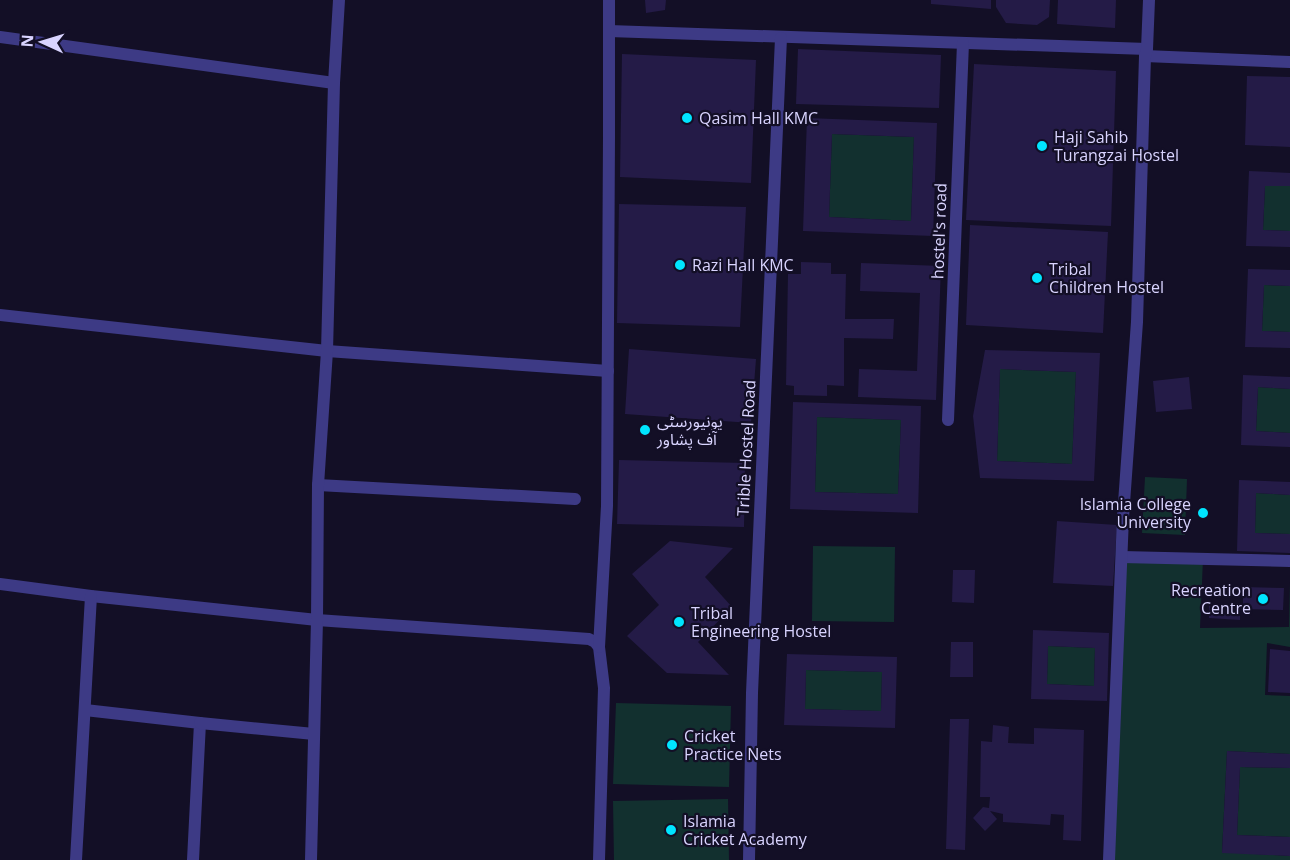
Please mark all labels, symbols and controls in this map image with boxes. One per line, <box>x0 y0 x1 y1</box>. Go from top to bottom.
north arrow <box>12 12 72 72</box>
text: N <box>16 34 38 48</box>
place label: Qasim Hall KMC <box>699 107 818 129</box>
marker: Qasim Hall KMC <box>680 111 694 125</box>
place label: Haji Sahib Turangzai Hostel <box>1054 126 1179 166</box>
marker: Haji Sahib Turangzai Hostel <box>1035 139 1049 153</box>
street label: hostel's road <box>926 183 952 279</box>
place label: Razi Hall KMC <box>692 254 794 276</box>
marker: Razi Hall KMC <box>673 258 687 272</box>
place label: Tribal Children Hostel <box>1049 258 1164 298</box>
marker: Tribal Children Hostel <box>1030 271 1044 285</box>
street label: Trible Hostel Road <box>731 379 761 517</box>
place label: یونیورسٹی آف پشاور <box>656 410 723 450</box>
marker: یونیورسٹی آف پشاور <box>638 423 652 437</box>
place label: Islamia College University <box>1080 493 1192 533</box>
marker: Islamia College University <box>1196 506 1210 520</box>
place label: Recreation Centre <box>1171 579 1251 619</box>
marker: Recreation Centre <box>1256 592 1270 606</box>
place label: Tribal Engineering Hostel <box>691 602 831 642</box>
marker: Tribal Engineering Hostel <box>672 615 686 629</box>
place label: Cricket Practice Nets <box>684 725 782 765</box>
marker: Cricket Practice Nets <box>665 738 679 752</box>
place label: Islamia Cricket Academy <box>683 810 808 850</box>
marker: Islamia Cricket Academy <box>664 823 678 837</box>

